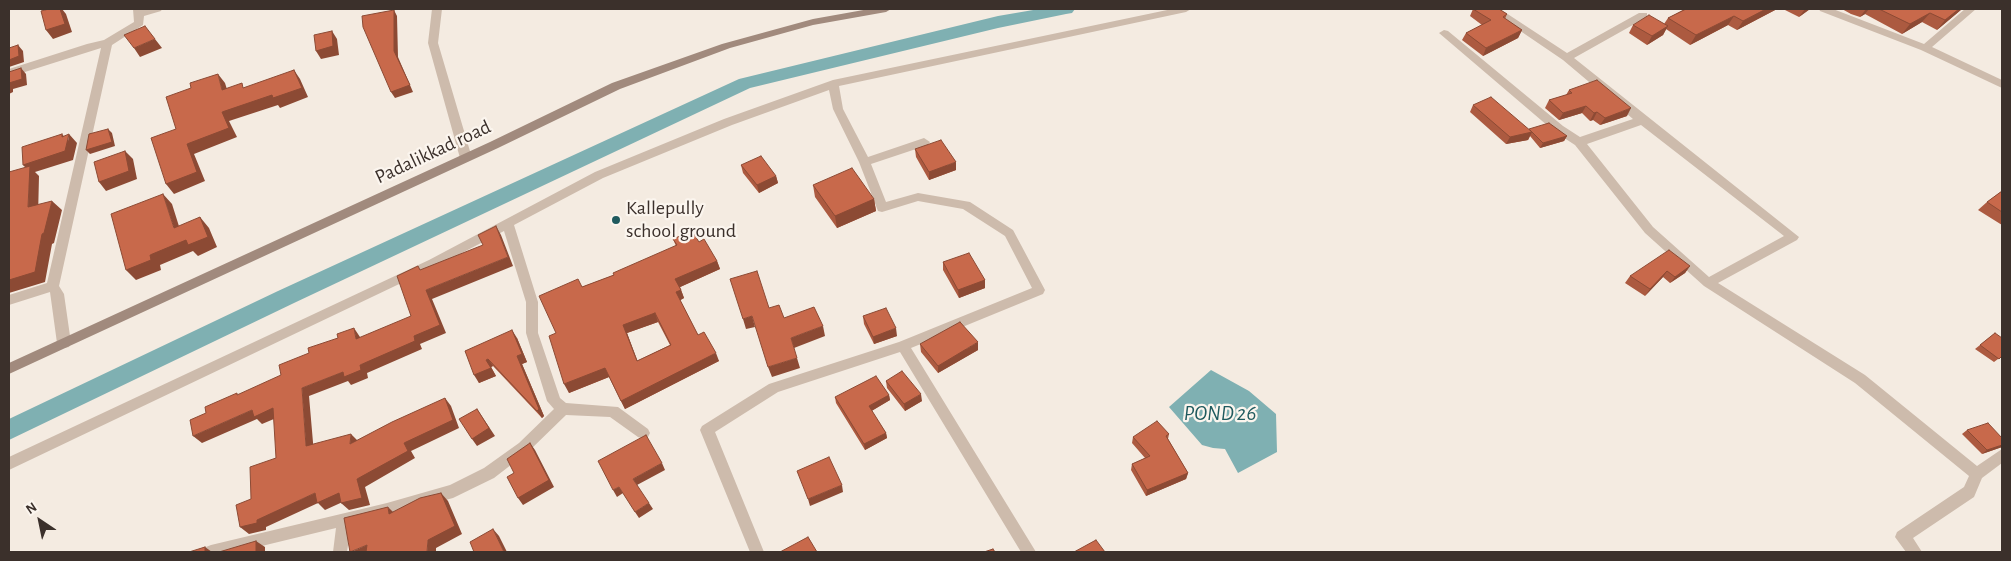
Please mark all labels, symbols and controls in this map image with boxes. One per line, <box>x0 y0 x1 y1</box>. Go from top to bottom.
street label: Padalikkad road <box>371 115 495 189</box>
place label: Kallepully school ground <box>626 196 736 243</box>
marker: Kallepully school ground <box>610 214 622 226</box>
water label: POND 26 <box>1184 401 1256 427</box>
north arrow <box>15 496 65 546</box>
text: N <box>24 500 40 517</box>

